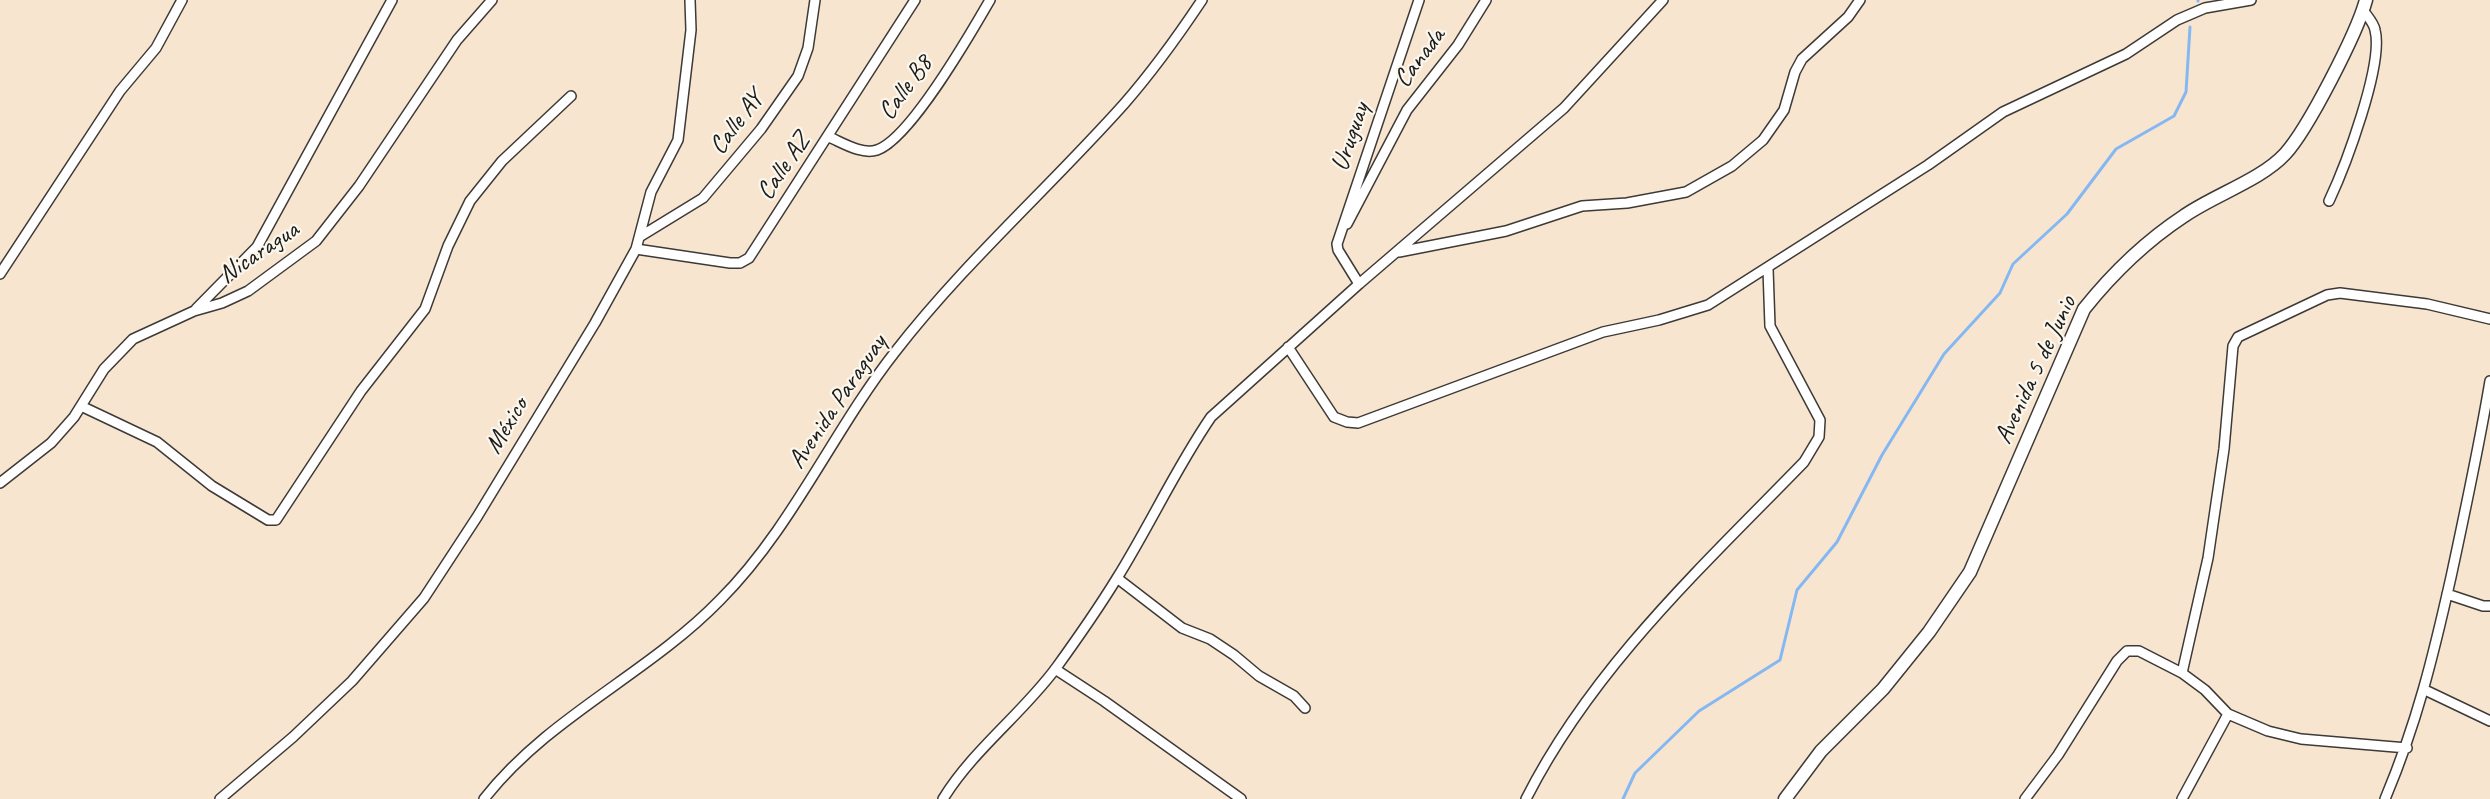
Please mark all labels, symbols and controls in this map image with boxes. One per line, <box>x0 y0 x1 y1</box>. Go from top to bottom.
street label: Canada <box>1387 22 1453 94</box>
street label: Calle B8 <box>872 50 940 126</box>
street label: Calle AY <box>703 85 771 161</box>
street label: Uruguay <box>1325 99 1377 175</box>
street label: Calle AZ <box>751 128 817 206</box>
street label: Nicaragua <box>213 215 305 291</box>
street label: Avenida 5 de Junio <box>1988 291 2084 449</box>
street label: Avenida Paraguay <box>782 329 894 475</box>
street label: México <box>478 392 536 460</box>

